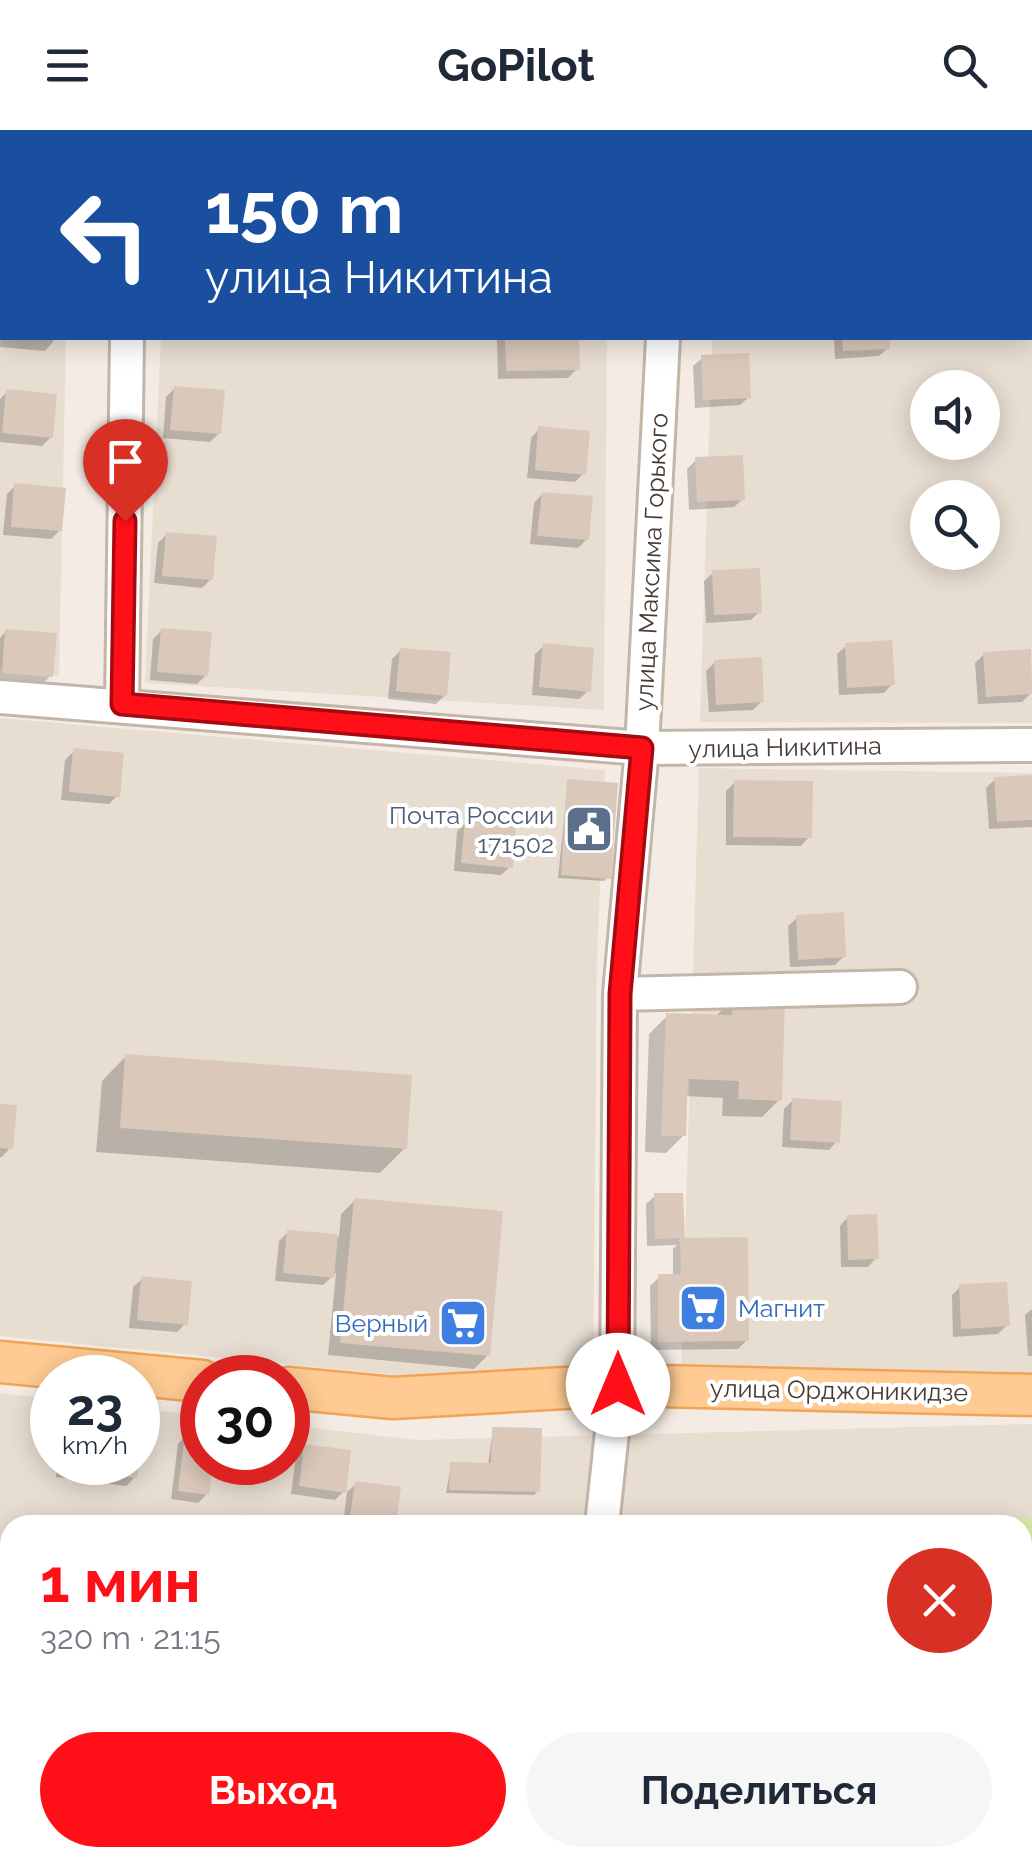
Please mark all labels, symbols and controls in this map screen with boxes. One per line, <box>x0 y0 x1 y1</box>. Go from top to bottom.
icon: menu <box>40 38 95 93</box>
icon: search <box>937 38 992 93</box>
text: GoPilot <box>437 39 595 92</box>
text: 150 m <box>205 167 403 249</box>
icon: left <box>40 170 170 300</box>
text: улица Никитина <box>205 251 553 304</box>
map controls <box>910 370 1000 570</box>
button: sound <box>910 370 1000 460</box>
street label: улица Максима Горького <box>628 412 674 712</box>
pin <box>83 419 168 522</box>
icon: arrive <box>98 434 153 489</box>
button: search <box>910 480 1000 570</box>
street label: улица Никитина <box>688 730 882 764</box>
place label: Почта России 171502 <box>389 800 554 859</box>
public building icon: Почта России 171502 <box>563 803 615 855</box>
supermarket icon: Магнит <box>677 1282 729 1334</box>
place label: Магнит <box>738 1293 825 1323</box>
supermarket icon: Верный <box>437 1297 489 1349</box>
place label: Верный <box>335 1308 428 1338</box>
position arrow <box>566 1333 670 1437</box>
speed limit sign: 30 <box>180 1355 310 1485</box>
street label: улица Орджоникидзе <box>710 1373 968 1407</box>
text: 23 <box>67 1378 123 1437</box>
text: km/h <box>62 1430 128 1460</box>
text: 1 мин <box>40 1546 201 1616</box>
button: close <box>887 1548 992 1653</box>
text: 320 m · 21:15 <box>40 1619 221 1656</box>
button: Выход <box>40 1732 506 1847</box>
button: Поделиться <box>526 1732 992 1847</box>

